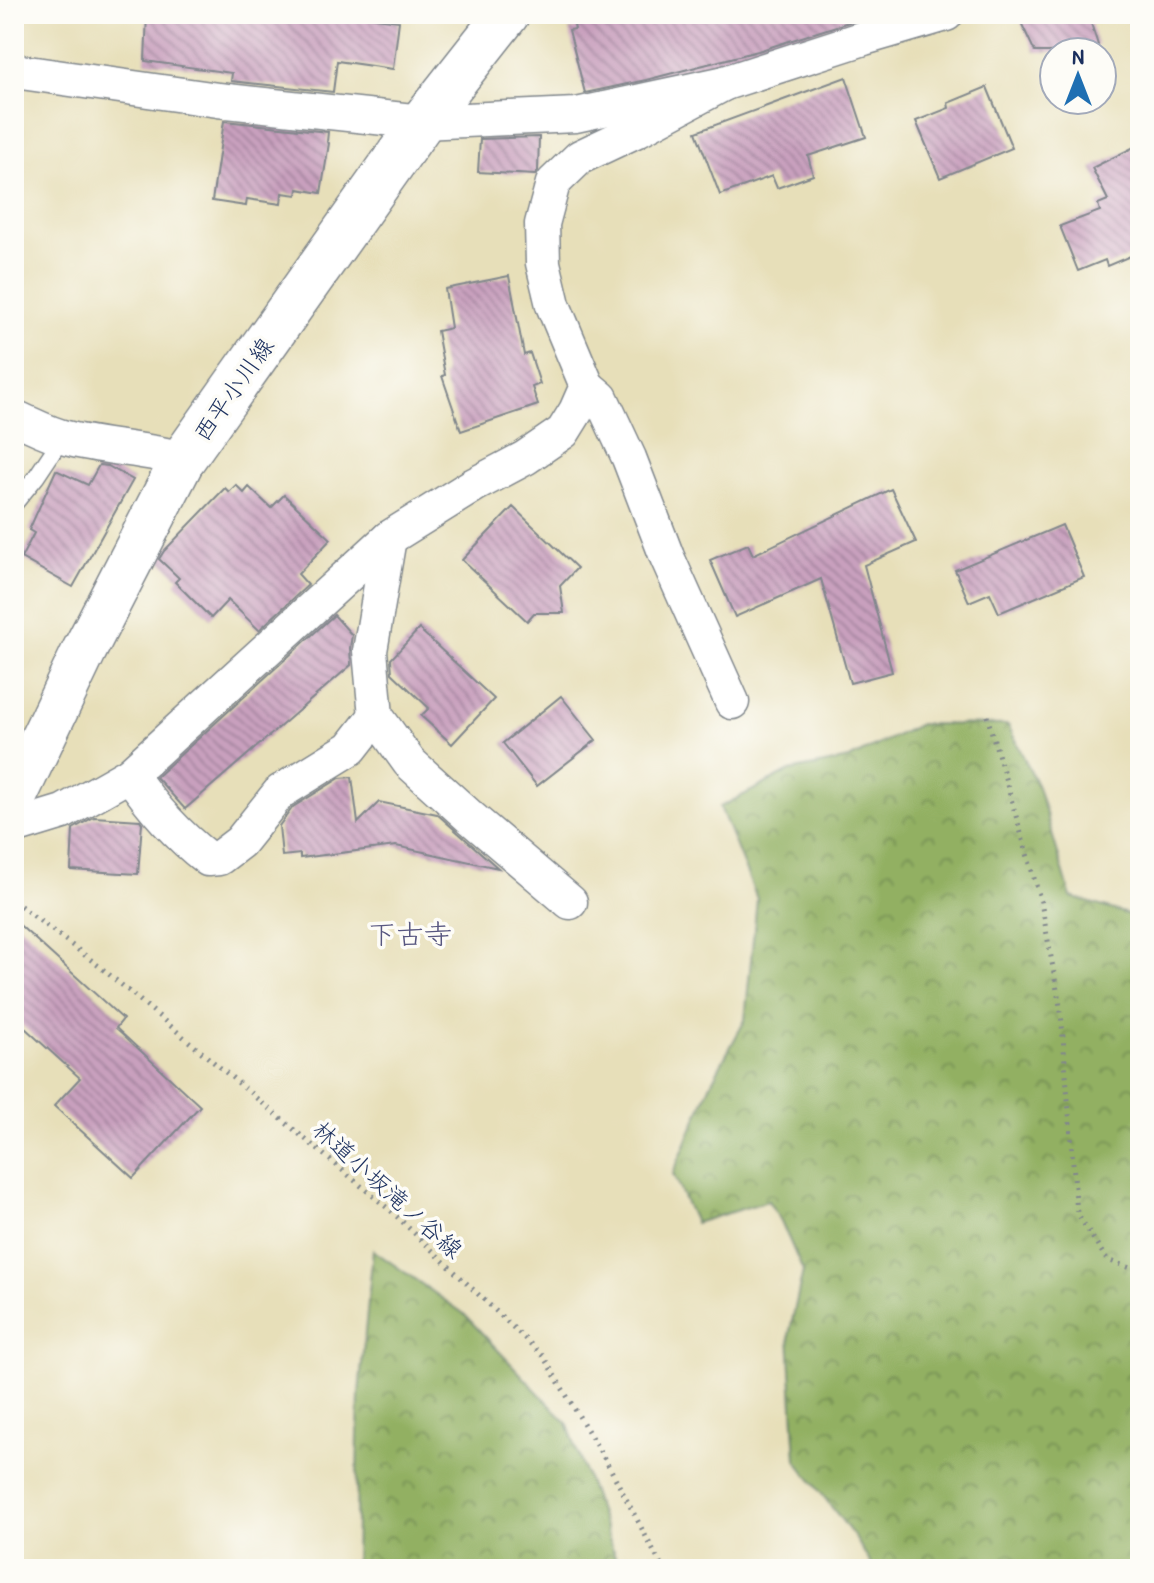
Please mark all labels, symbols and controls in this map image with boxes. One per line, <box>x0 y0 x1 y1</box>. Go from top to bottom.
north arrow <box>1038 36 1118 116</box>
text: N <box>1072 41 1084 71</box>
street label: 西平小川線 <box>185 331 281 447</box>
district label: 下古寺 <box>368 915 452 953</box>
street label: 林道小坂滝ノ谷線 <box>306 1113 470 1265</box>

